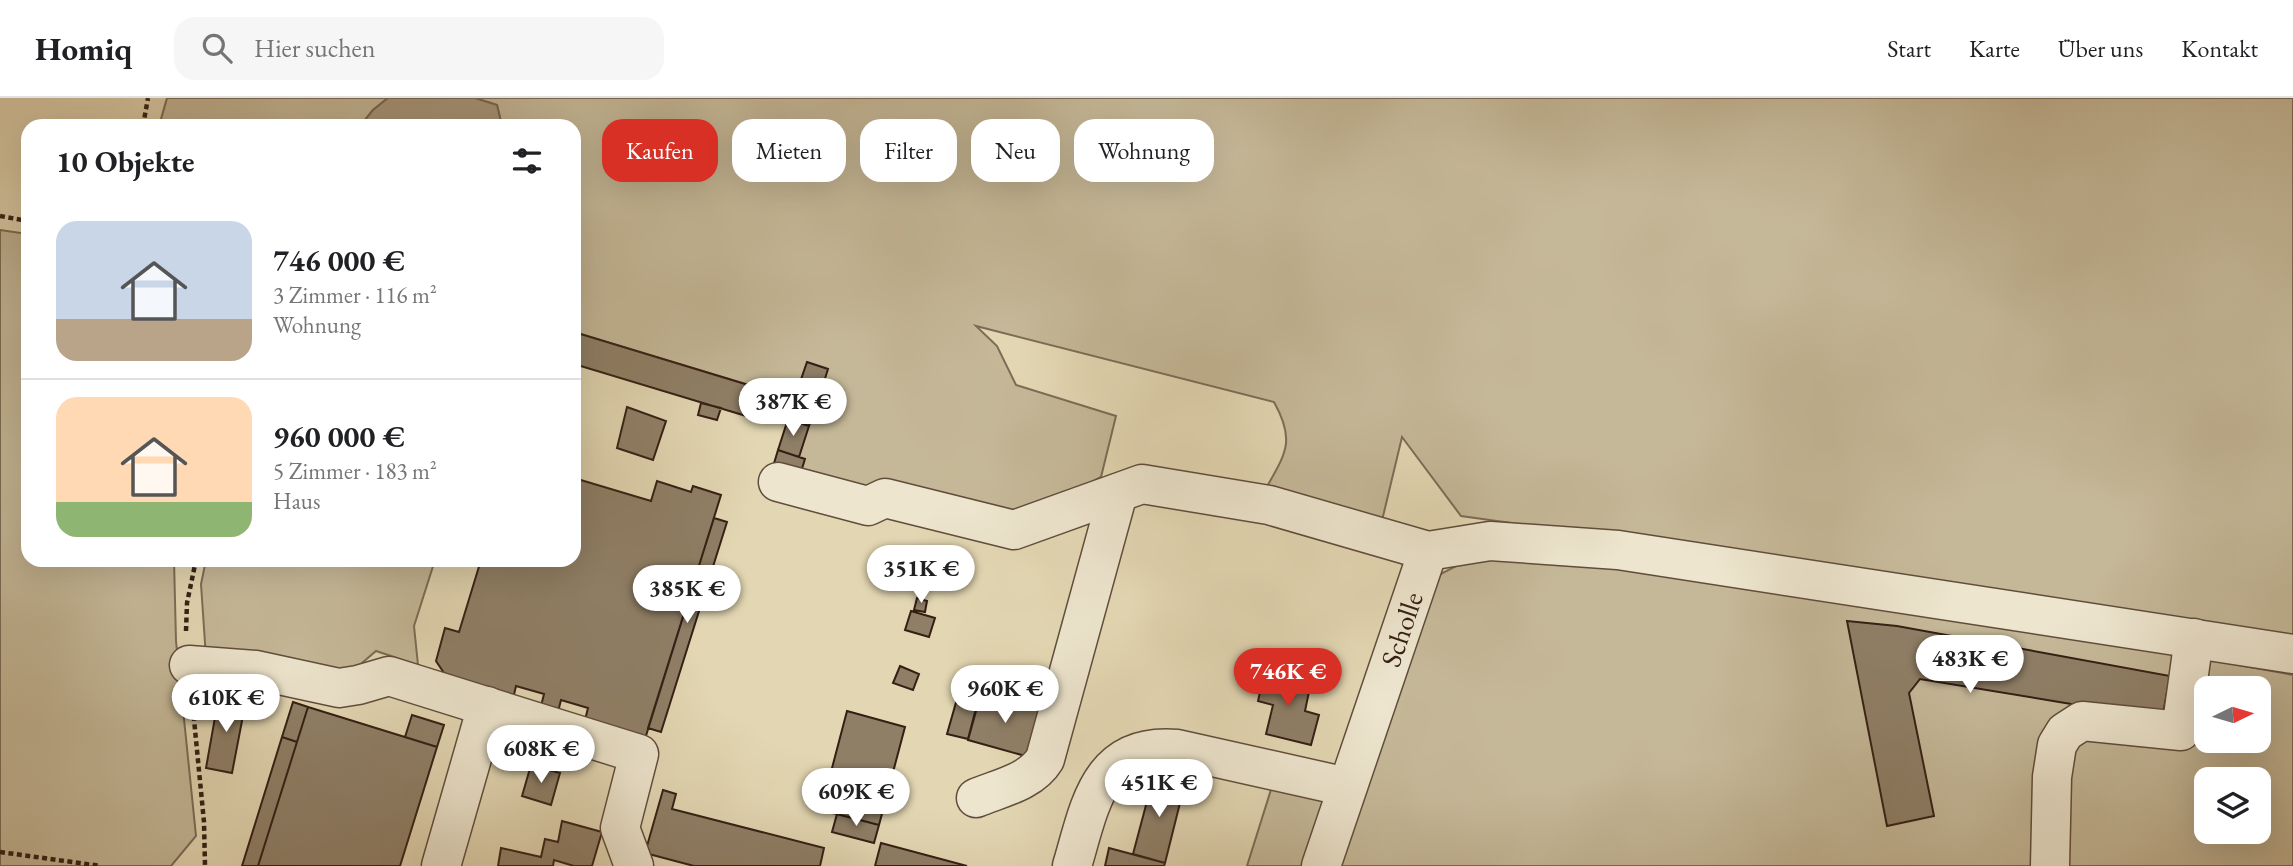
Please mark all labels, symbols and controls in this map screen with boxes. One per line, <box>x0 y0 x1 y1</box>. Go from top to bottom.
search box <box>174 17 664 80</box>
text: Homiq <box>35 27 132 70</box>
icon: search <box>198 29 236 67</box>
text: Hier suchen <box>254 31 376 65</box>
text: Start <box>1887 33 1931 64</box>
text: Karte <box>1969 33 2020 64</box>
text: Über uns <box>2058 33 2143 64</box>
text: Kontakt <box>2181 33 2258 64</box>
chip: Kaufen <box>602 119 718 182</box>
chip: Mieten <box>732 119 846 182</box>
chip: Filter <box>860 119 957 182</box>
chip: Neu <box>971 119 1060 182</box>
chip: Wohnung <box>1074 119 1214 182</box>
text: 10 Objekte <box>56 142 195 181</box>
icon: filters <box>508 142 546 180</box>
text: 746 000 € <box>273 241 405 280</box>
icon: home <box>112 249 196 333</box>
text: 3 Zimmer · 116 m² <box>273 280 437 310</box>
text: Wohnung <box>273 310 361 340</box>
pin: 387K € <box>736 378 850 438</box>
text: 387K € <box>755 386 831 416</box>
text: 960 000 € <box>273 417 405 456</box>
icon: home <box>112 425 196 509</box>
text: 5 Zimmer · 183 m² <box>273 456 437 486</box>
text: Haus <box>273 486 320 516</box>
pin: 351K € <box>864 546 978 605</box>
text: 351K € <box>883 553 959 583</box>
pin: 385K € <box>630 566 744 625</box>
text: 385K € <box>649 573 725 603</box>
street label: Scholle <box>1372 587 1431 671</box>
pin: 483K € <box>1913 636 2027 695</box>
text: 483K € <box>1932 643 2008 673</box>
pin: 746K € <box>1231 648 1345 708</box>
text: 746K € <box>1250 656 1326 686</box>
pin: 960K € <box>948 666 1062 725</box>
text: 960K € <box>967 673 1043 703</box>
pin: 610K € <box>169 674 283 734</box>
north arrow <box>2194 676 2272 752</box>
map controls <box>2194 676 2271 844</box>
text: 610K € <box>188 682 264 712</box>
pin: 608K € <box>484 726 598 785</box>
text: 608K € <box>503 733 579 763</box>
pin: 451K € <box>1102 760 1216 819</box>
text: 451K € <box>1121 767 1197 797</box>
button: layers <box>2194 767 2271 844</box>
pin: 609K € <box>799 768 913 828</box>
text: 609K € <box>818 776 894 806</box>

